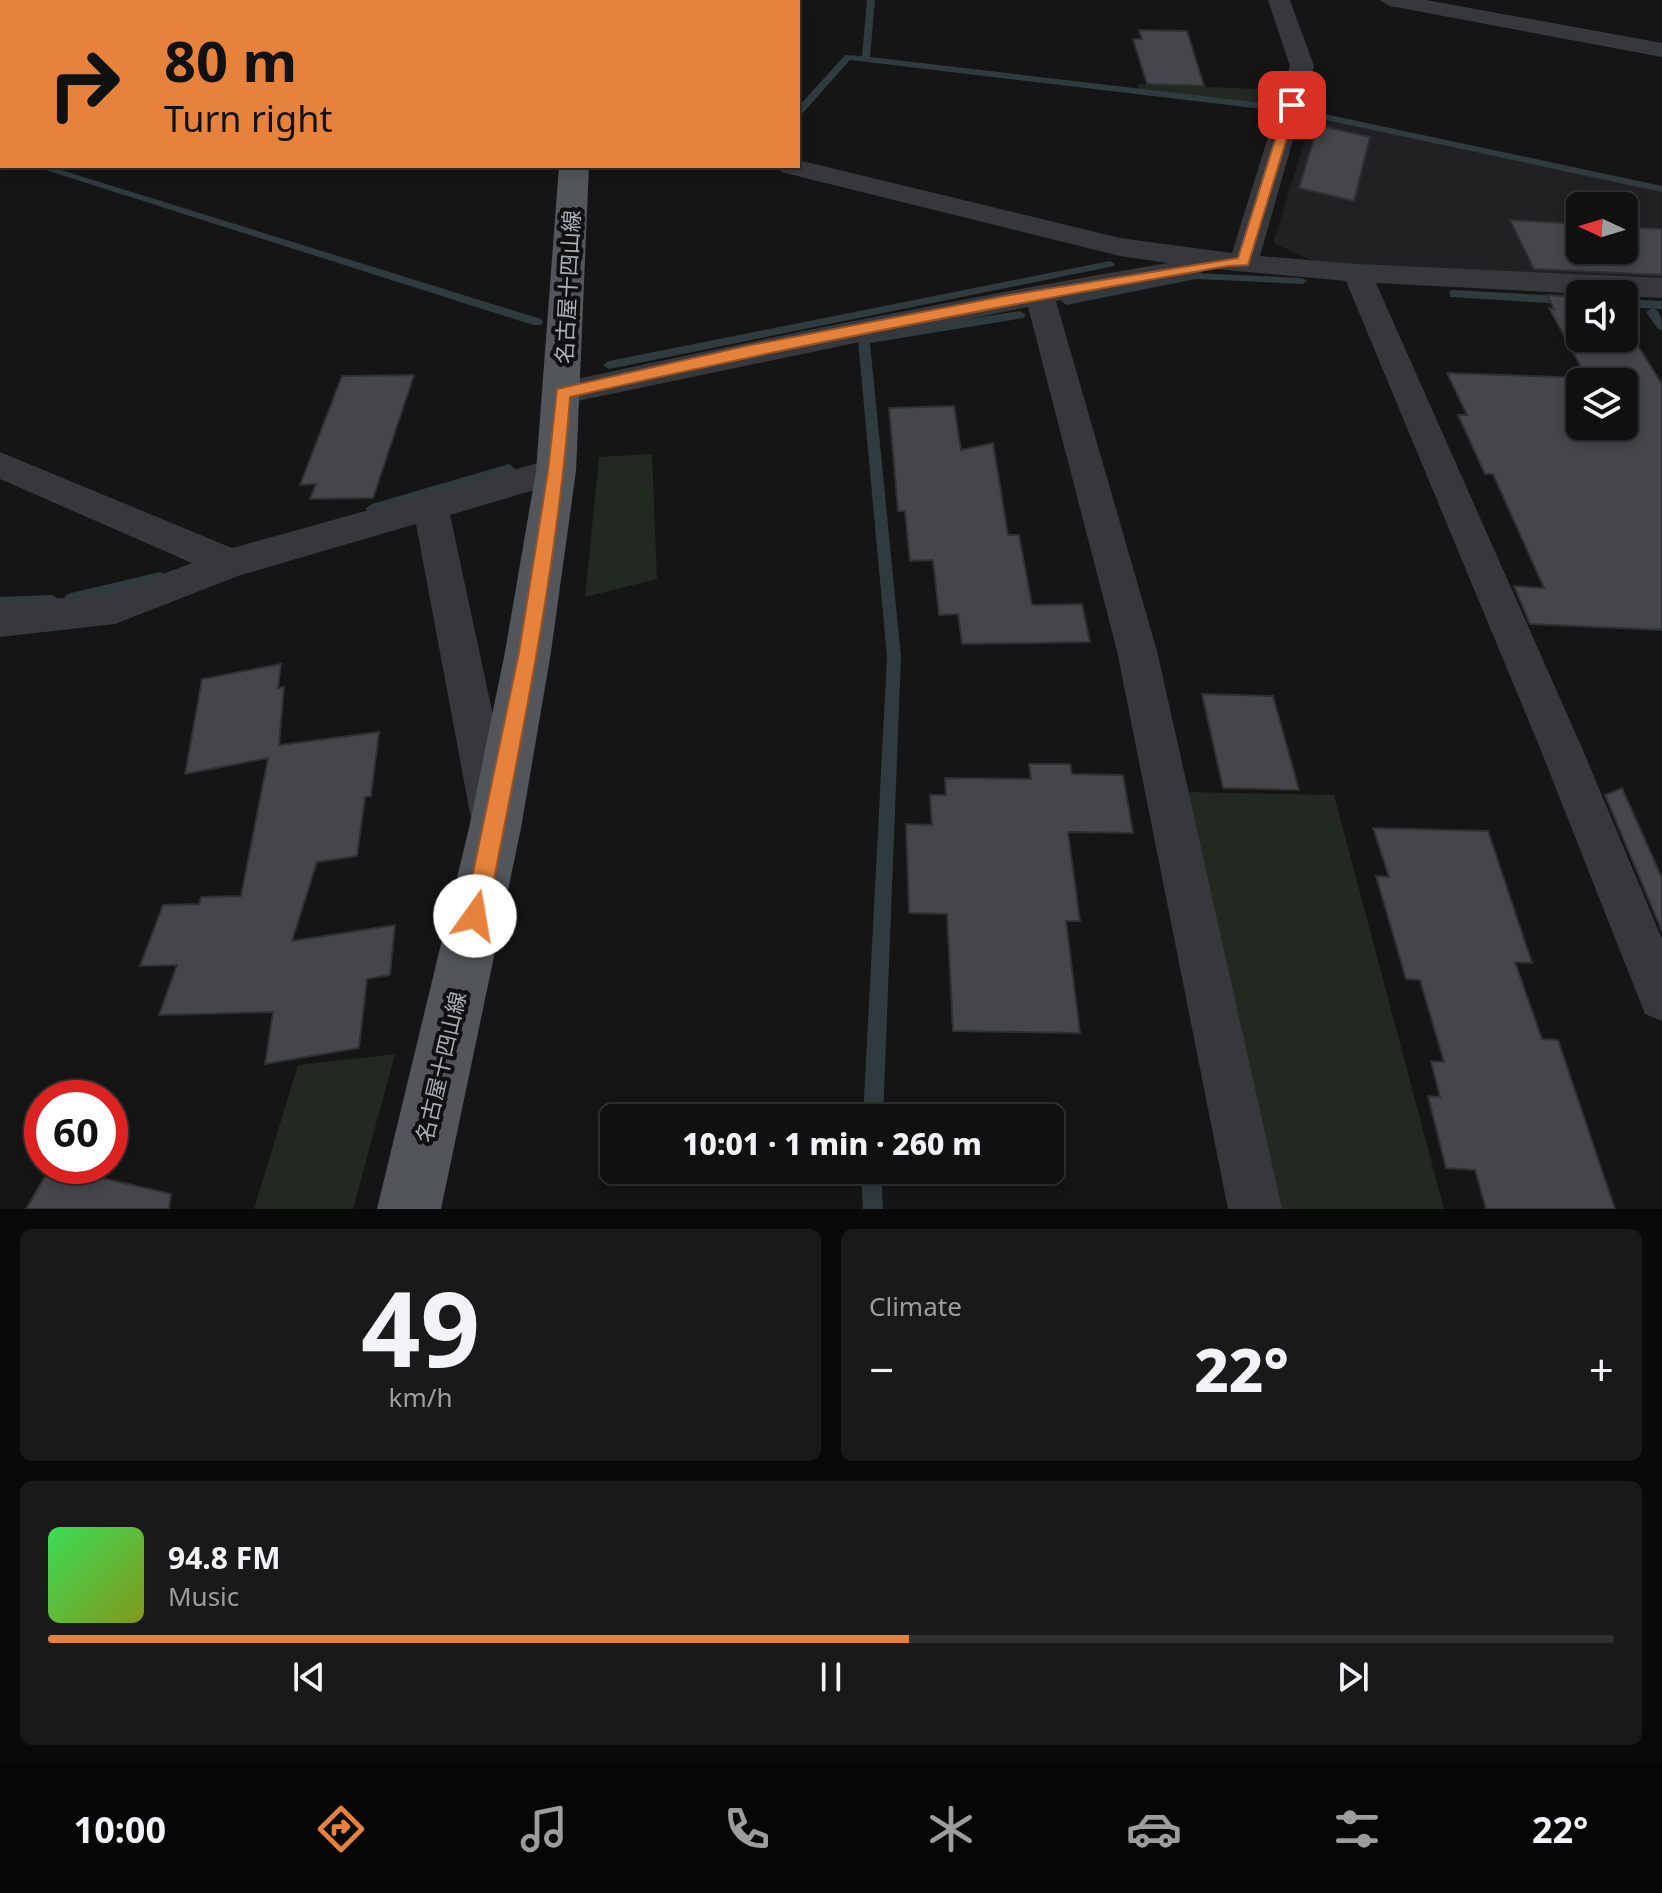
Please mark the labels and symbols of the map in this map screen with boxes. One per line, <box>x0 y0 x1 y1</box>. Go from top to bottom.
pin <box>1258 71 1326 139</box>
north arrow <box>1566 192 1638 264</box>
street label: 名古屋十四山線 <box>548 209 586 365</box>
position arrow <box>433 874 517 958</box>
street label: 名古屋十四山線 <box>408 988 472 1145</box>
speed limit sign: 60 <box>24 1080 128 1184</box>

